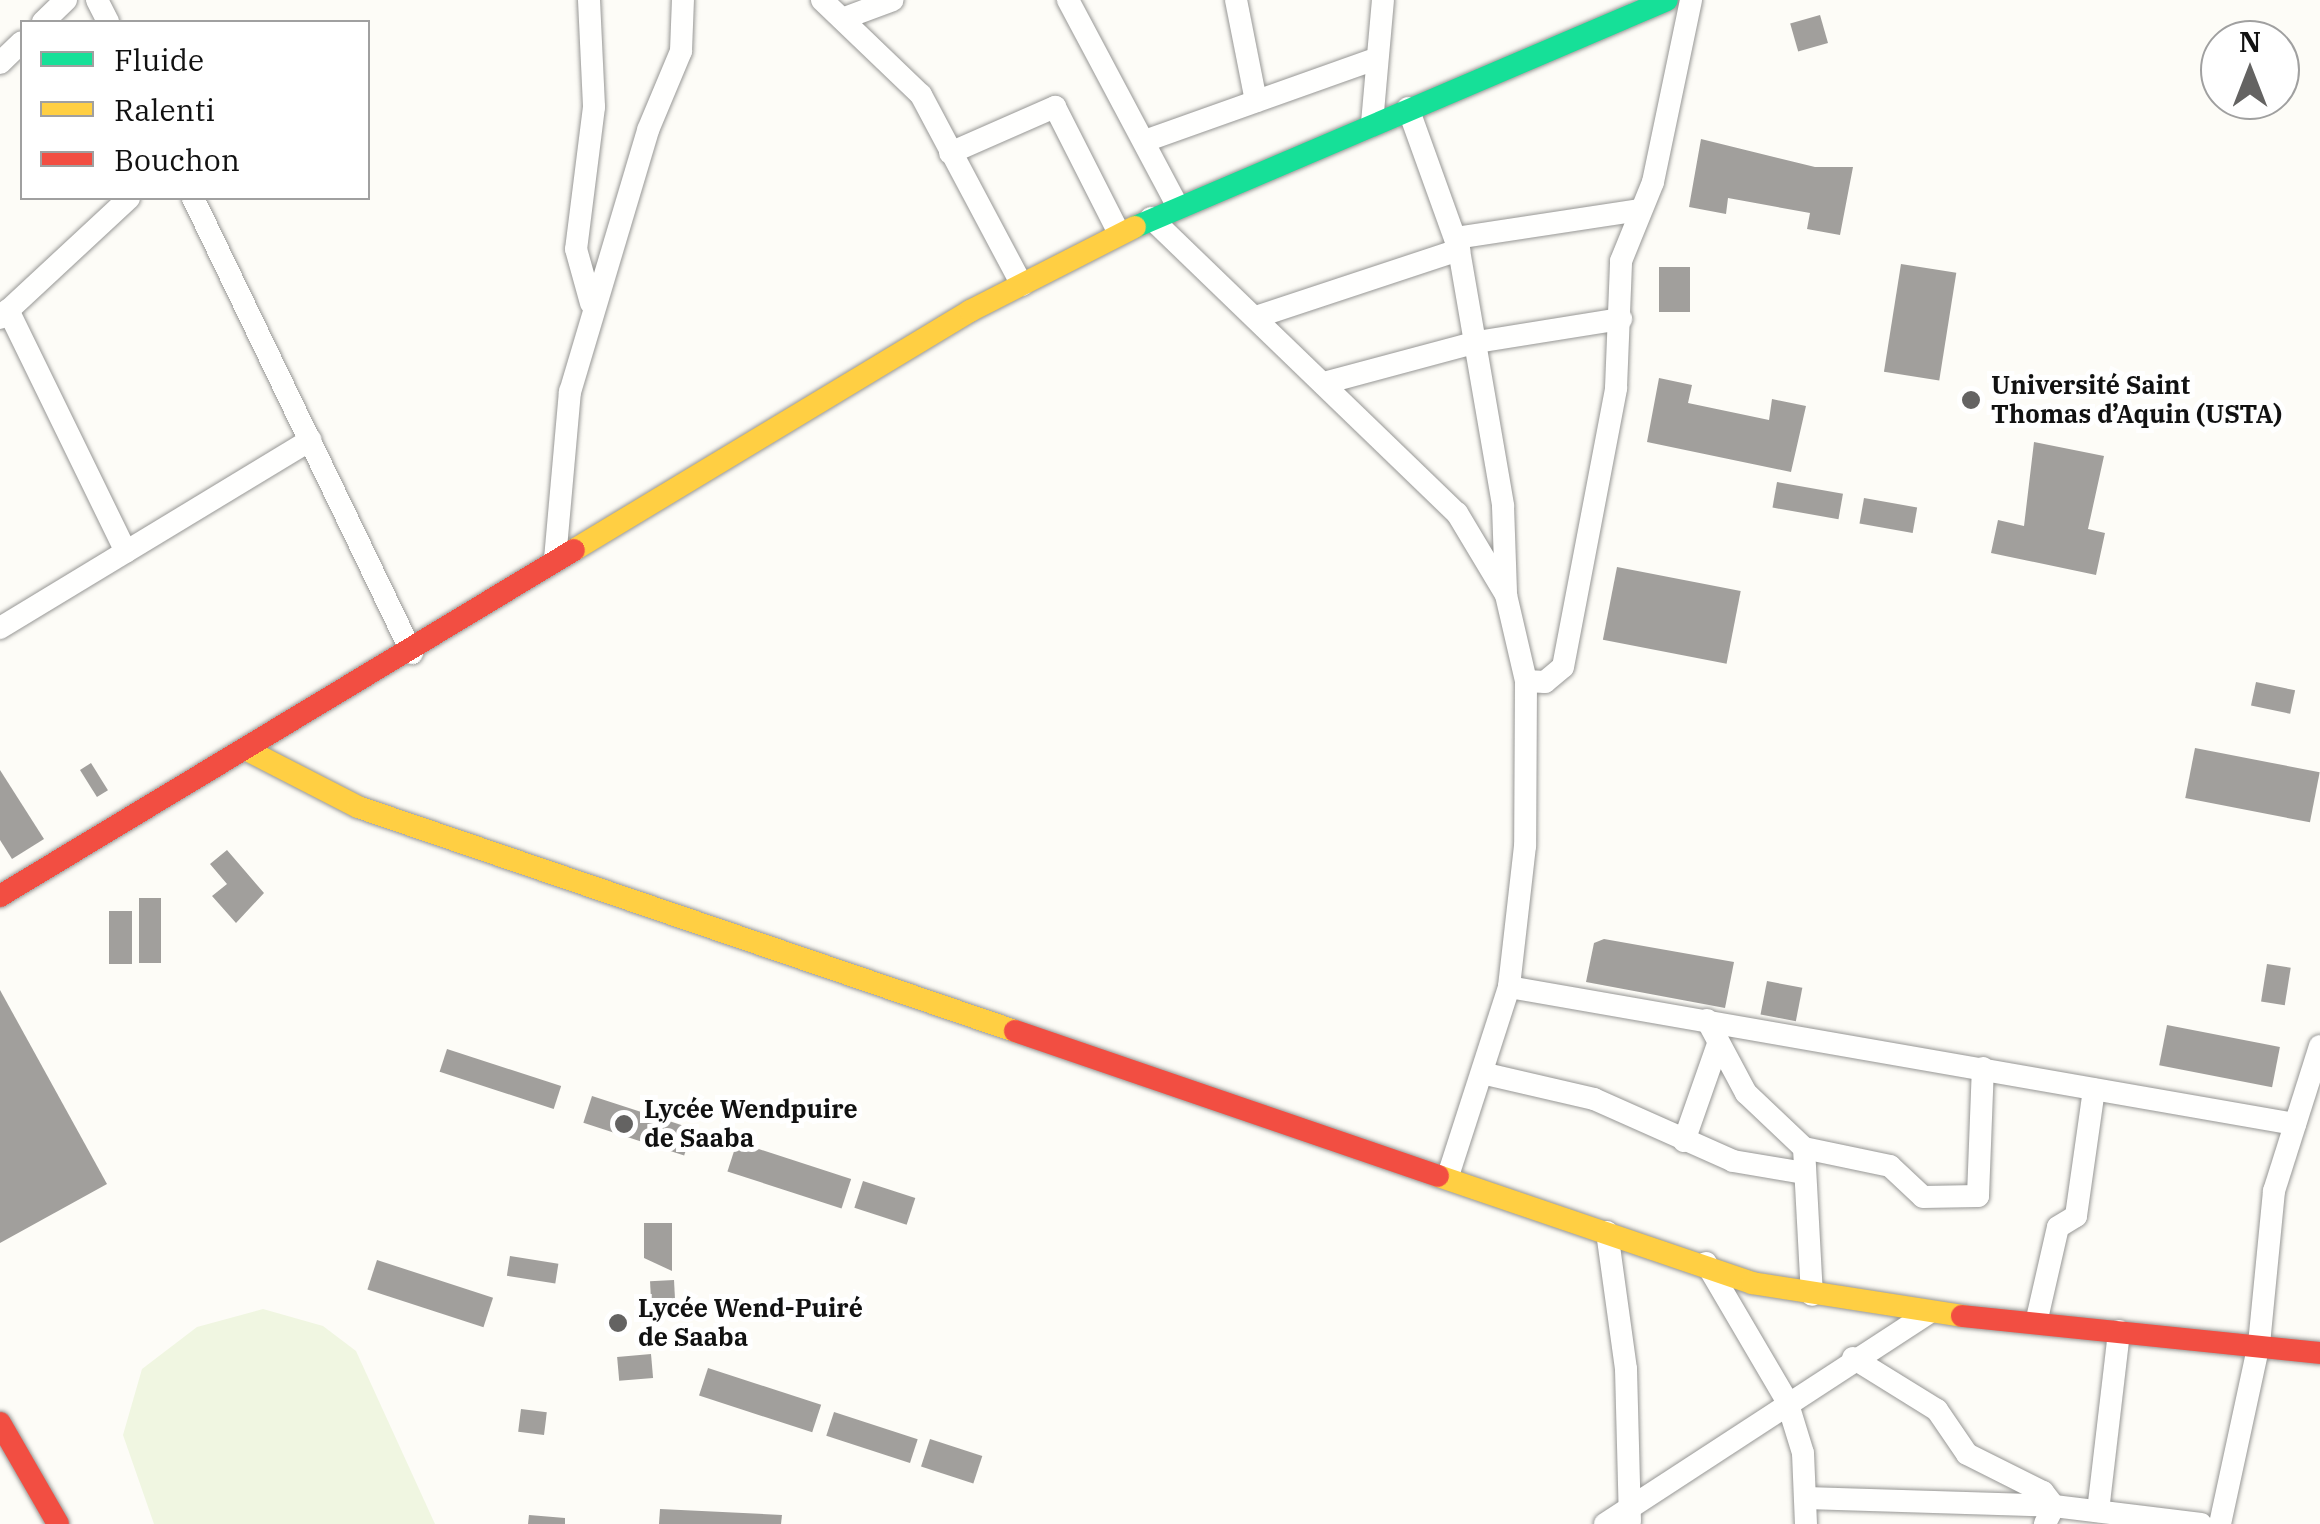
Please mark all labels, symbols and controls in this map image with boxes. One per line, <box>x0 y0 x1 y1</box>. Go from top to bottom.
legend <box>20 20 370 200</box>
north arrow <box>2200 20 2300 120</box>
text: N <box>2239 23 2261 60</box>
text: Fluide <box>114 40 204 79</box>
text: Ralenti <box>114 90 215 129</box>
text: Bouchon <box>114 140 240 179</box>
place label: Université Saint Thomas d’Aquin (USTA) <box>1991 371 2282 430</box>
marker: Université Saint Thomas d’Aquin (USTA) <box>1960 389 1982 411</box>
place label: Lycée Wendpuire de Saaba <box>644 1095 858 1154</box>
marker: Lycée Wendpuire de Saaba <box>613 1113 635 1135</box>
place label: Lycée Wend-Puiré de Saaba <box>638 1294 863 1353</box>
marker: Lycée Wend-Puiré de Saaba <box>607 1312 629 1334</box>

